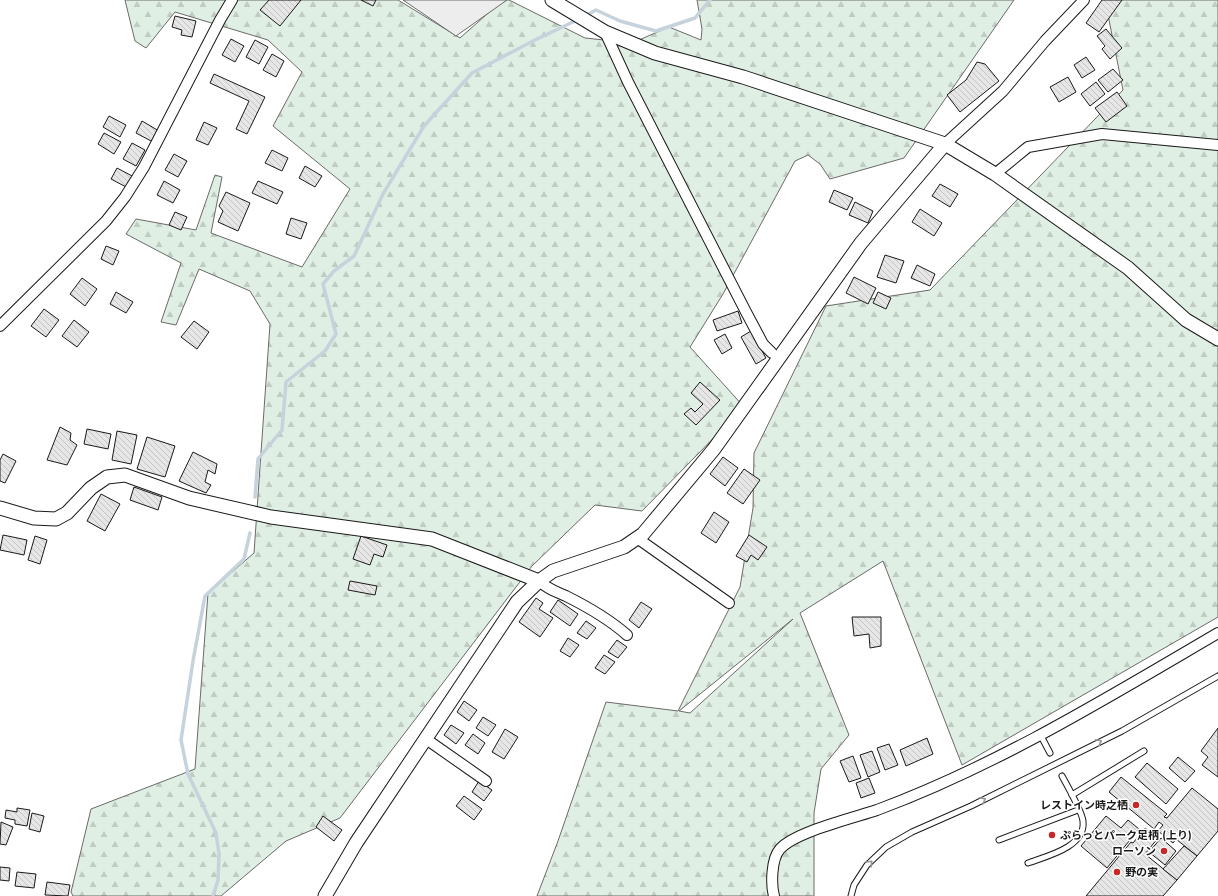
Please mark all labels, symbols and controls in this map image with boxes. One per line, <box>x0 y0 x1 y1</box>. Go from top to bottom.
one-way arrow <box>1095 739 1102 747</box>
one-way arrow <box>978 797 986 805</box>
place label: レストイン時之栖 <box>1040 798 1128 813</box>
marker: レストイン時之栖 <box>1131 800 1141 810</box>
place label: ぷらっとパーク足柄 (上り) <box>1060 828 1192 843</box>
marker: ぷらっとパーク足柄 (上り) <box>1047 830 1057 840</box>
place label: ローソン <box>1112 844 1156 859</box>
marker: ローソン <box>1159 846 1169 856</box>
one-way arrow <box>865 860 872 867</box>
place label: 野の実 <box>1125 865 1158 880</box>
marker: 野の実 <box>1112 867 1122 877</box>

